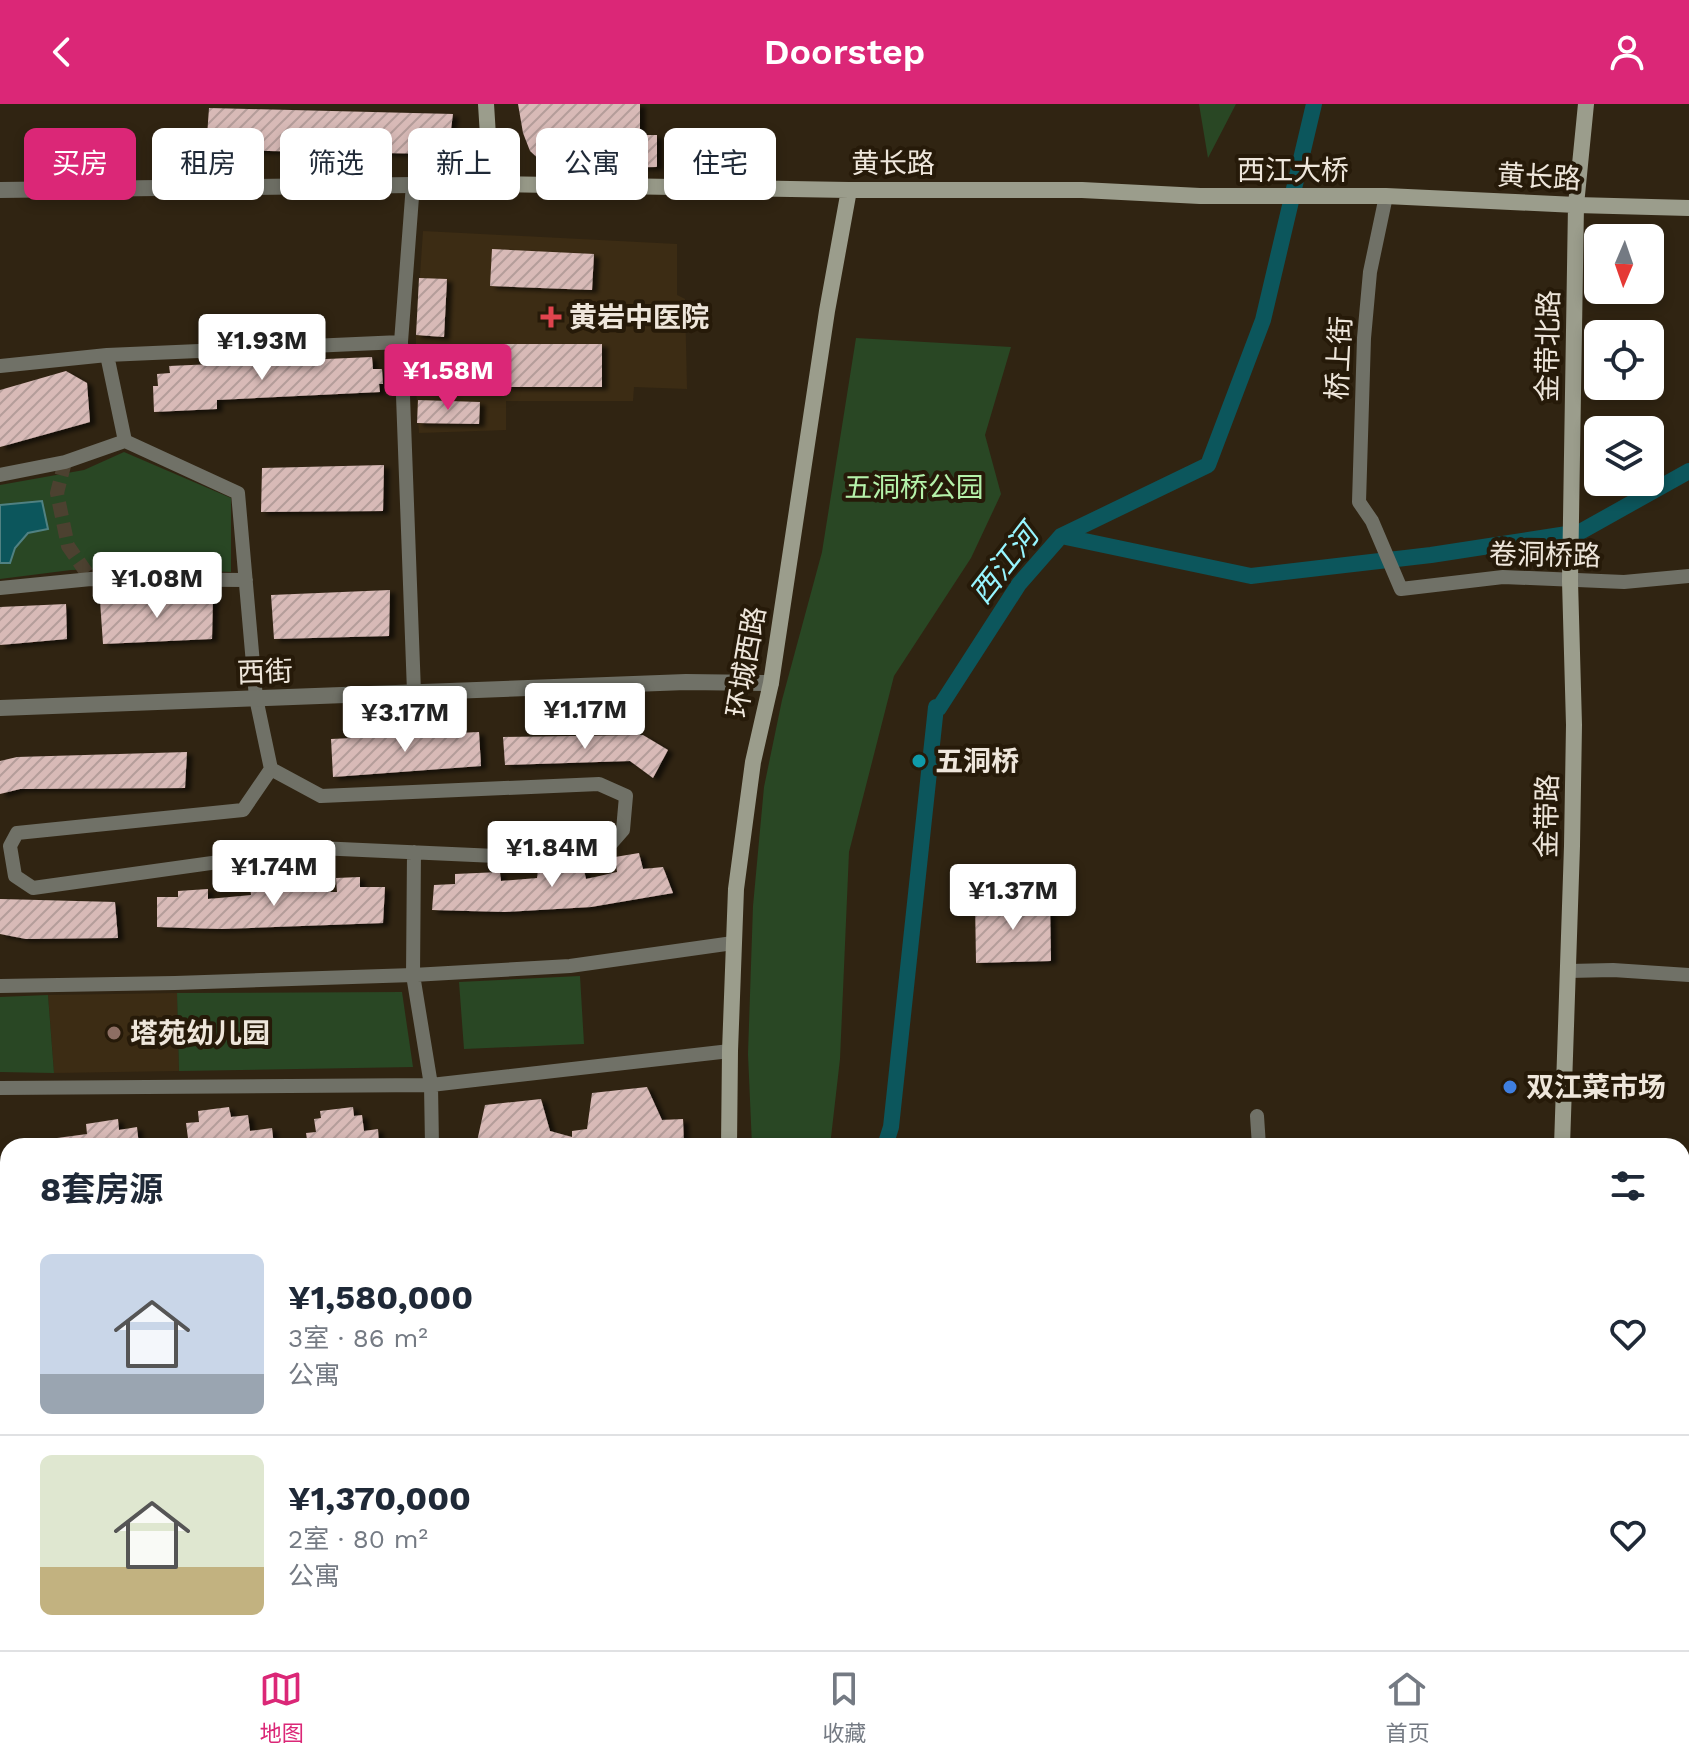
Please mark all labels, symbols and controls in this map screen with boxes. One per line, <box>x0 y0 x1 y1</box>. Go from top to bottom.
icon: back <box>40 30 84 74</box>
icon: person <box>1605 30 1649 74</box>
text: Doorstep <box>764 31 925 73</box>
chip: 买房 <box>24 128 136 200</box>
chip: 租房 <box>152 128 264 200</box>
chip: 筛选 <box>280 128 392 200</box>
chip: 新上 <box>408 128 520 200</box>
chip: 公寓 <box>536 128 648 200</box>
chip: 住宅 <box>664 128 776 200</box>
street label: 黄长路 <box>851 147 935 180</box>
street label: 西江大桥 <box>1237 154 1349 187</box>
street label: 黄长路 <box>1496 158 1582 196</box>
north arrow <box>1584 224 1664 304</box>
map controls <box>1584 224 1664 496</box>
street label: 金带北路 <box>1531 290 1565 402</box>
place label: 黄岩中医院 <box>569 301 709 334</box>
marker: 黄岩中医院 <box>540 306 562 328</box>
pin: ¥1.93M <box>197 314 327 382</box>
street label: 桥上街 <box>1320 315 1358 401</box>
button: locate <box>1584 320 1664 400</box>
text: ¥1.93M <box>217 325 307 355</box>
pin: ¥1.58M <box>383 344 513 412</box>
text: ¥1.58M <box>402 355 494 385</box>
button: layers <box>1584 416 1664 496</box>
park label: 五洞桥公园 <box>844 471 984 504</box>
water label: 西江河 <box>963 514 1049 610</box>
street label: 卷洞桥路 <box>1489 538 1601 572</box>
pin: ¥1.08M <box>92 552 222 620</box>
text: ¥1.08M <box>111 563 203 593</box>
street label: 环城西路 <box>720 604 772 720</box>
street label: 西街 <box>236 655 294 689</box>
pin: ¥1.17M <box>520 683 650 751</box>
pin: ¥3.17M <box>340 686 470 754</box>
text: ¥1.17M <box>543 694 627 724</box>
text: ¥3.17M <box>361 697 449 727</box>
place label: 五洞桥 <box>935 745 1019 778</box>
marker: 五洞桥 <box>910 752 928 770</box>
street label: 金带路 <box>1530 774 1564 858</box>
pin: ¥1.84M <box>487 821 617 889</box>
text: ¥1.84M <box>506 832 598 862</box>
pin: ¥1.74M <box>209 840 339 908</box>
text: ¥1.74M <box>230 851 318 881</box>
pin: ¥1.37M <box>948 864 1078 932</box>
text: ¥1.37M <box>968 875 1058 905</box>
place label: 塔苑幼儿园 <box>130 1017 270 1050</box>
marker: 塔苑幼儿园 <box>105 1024 123 1042</box>
place label: 双江菜市场 <box>1526 1071 1666 1104</box>
marker: 双江菜市场 <box>1501 1078 1519 1096</box>
icon: filters <box>1606 1164 1650 1208</box>
text: 8套房源 <box>40 1169 163 1209</box>
text: ¥1,580,000 <box>288 1277 473 1317</box>
icon: home <box>104 1286 200 1382</box>
icon: heart <box>1606 1312 1650 1356</box>
text: 3室 · 86 m² <box>288 1323 428 1353</box>
text: 公寓 <box>288 1360 340 1390</box>
text: ¥1,370,000 <box>288 1478 471 1518</box>
icon: home <box>104 1487 200 1583</box>
icon: heart <box>1606 1513 1650 1557</box>
text: 2室 · 80 m² <box>288 1524 428 1554</box>
text: 公寓 <box>288 1561 340 1591</box>
tab: 地图 <box>259 1667 304 1747</box>
tab: 收藏 <box>822 1667 867 1747</box>
tab: 首页 <box>1385 1667 1430 1747</box>

